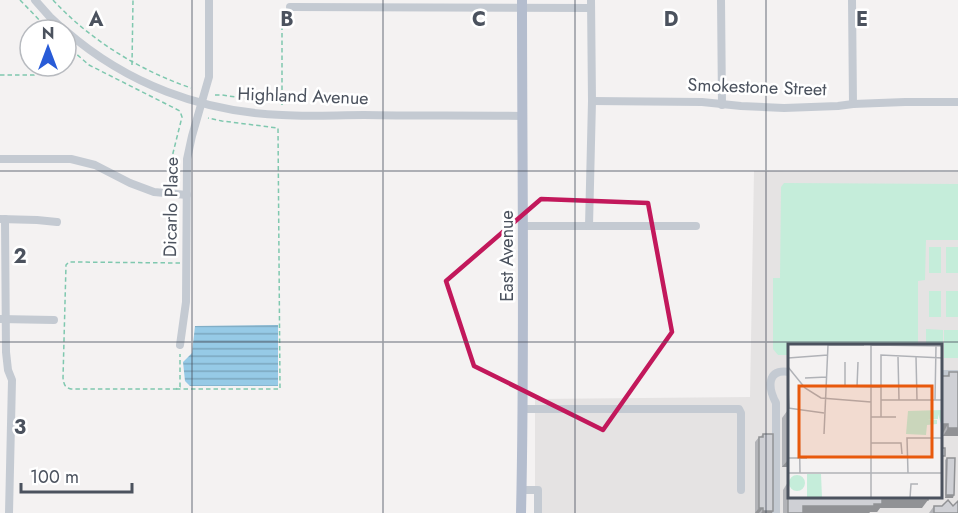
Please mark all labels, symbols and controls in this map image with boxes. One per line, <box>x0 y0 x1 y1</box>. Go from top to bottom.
text: A <box>88 5 104 34</box>
text: B <box>280 5 294 34</box>
text: C <box>472 5 486 34</box>
text: D <box>664 5 678 34</box>
text: E <box>856 5 868 34</box>
north arrow <box>18 18 78 78</box>
text: N <box>42 22 54 45</box>
street label: Smokestone Street <box>687 72 828 102</box>
street label: Highland Avenue <box>237 81 369 111</box>
street label: Dicarlo Place <box>157 157 185 257</box>
street label: East Avenue <box>494 210 520 302</box>
text: 2 <box>13 242 27 271</box>
inset map <box>788 344 943 498</box>
text: 3 <box>14 413 26 442</box>
scale bar <box>21 456 132 494</box>
text: 100 m <box>30 464 79 490</box>

